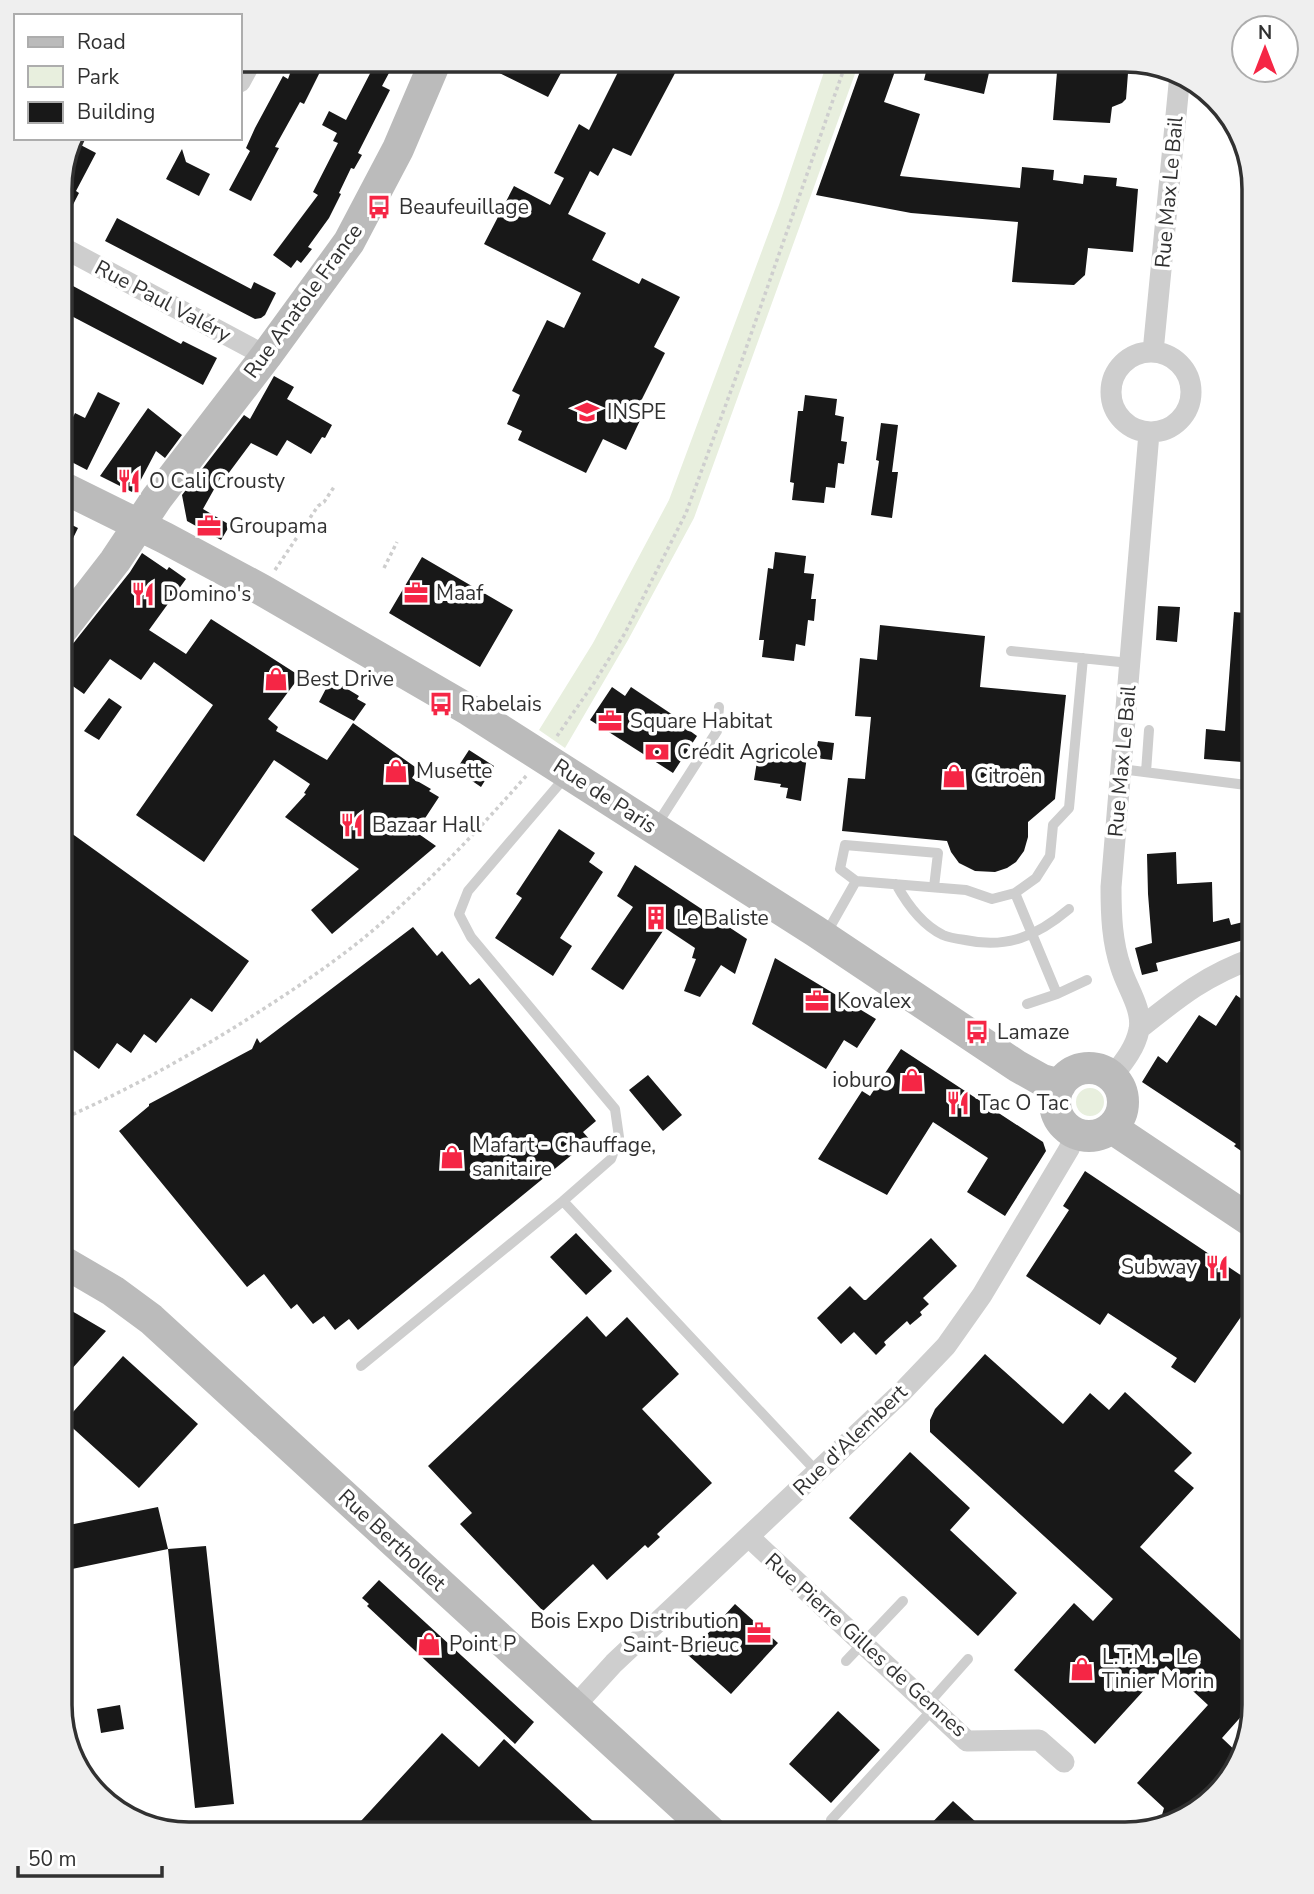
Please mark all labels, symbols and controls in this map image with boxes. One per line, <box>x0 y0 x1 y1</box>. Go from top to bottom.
legend <box>14 14 242 140</box>
north arrow <box>1230 14 1300 84</box>
text: N <box>1258 20 1272 46</box>
text: Road <box>77 28 126 56</box>
text: Park <box>77 63 119 91</box>
text: Building <box>77 98 155 126</box>
street label: Rue Max Le Bail <box>1148 114 1190 269</box>
bus stop icon: Beaufeuillage <box>365 193 393 221</box>
place label: Beaufeuillage <box>399 193 529 221</box>
street label: Rue Anatole France <box>237 218 369 384</box>
street label: Rue Paul Valéry <box>90 253 236 349</box>
school or university icon: INSPE <box>573 398 601 426</box>
place label: INSPE <box>607 398 666 426</box>
restaurant icon: O Cali Crousty <box>115 467 143 495</box>
place label: O Cali Crousty <box>149 467 285 495</box>
office icon: Groupama <box>195 512 223 540</box>
place label: Groupama <box>229 512 328 540</box>
office icon: Maaf <box>402 579 430 607</box>
place label: Maaf <box>436 579 484 607</box>
restaurant icon: Domino's <box>129 580 157 608</box>
place label: Domino's <box>163 580 251 608</box>
shop icon: Best Drive <box>262 665 290 693</box>
place label: Best Drive <box>296 665 394 693</box>
street label: Rue Max Le Bail <box>1101 683 1143 838</box>
bus stop icon: Rabelais <box>427 690 455 718</box>
place label: Rabelais <box>461 690 542 718</box>
office icon: Square Habitat <box>596 707 624 735</box>
place label: Square Habitat <box>630 707 773 735</box>
bank icon: Crédit Agricole <box>643 738 671 766</box>
place label: Crédit Agricole <box>677 738 818 766</box>
street label: Rue de Paris <box>548 752 662 840</box>
shop icon: Musette <box>382 757 410 785</box>
place label: Musette <box>416 757 493 785</box>
shop icon: Citroën <box>940 762 968 790</box>
place label: Citroën <box>974 762 1043 790</box>
restaurant icon: Bazaar Hall <box>338 811 366 839</box>
place label: Bazaar Hall <box>372 811 482 839</box>
building icon: Le Baliste <box>642 904 670 932</box>
place label: Le Baliste <box>676 904 769 932</box>
office icon: Kovalex <box>803 987 831 1015</box>
place label: Kovalex <box>837 987 911 1015</box>
bus stop icon: Lamaze <box>963 1018 991 1046</box>
place label: Lamaze <box>997 1018 1069 1046</box>
place label: ioburo <box>832 1066 892 1094</box>
shop icon: ioburo <box>898 1066 926 1094</box>
restaurant icon: Tac O Tac <box>944 1089 972 1117</box>
place label: Tac O Tac <box>978 1089 1069 1117</box>
place label: Mafart - Chauffage, sanitaire <box>472 1131 656 1183</box>
shop icon: Mafart - Chauffage, sanitaire <box>438 1143 466 1171</box>
place label: Subway <box>1121 1253 1197 1281</box>
restaurant icon: Subway <box>1203 1253 1231 1281</box>
street label: Rue d'Alembert <box>787 1378 914 1502</box>
street label: Rue Berthollet <box>332 1483 452 1598</box>
street label: Rue Pierre Gilles de Gennes <box>759 1547 973 1743</box>
place label: Bois Expo Distribution Saint-Brieuc <box>530 1607 739 1659</box>
office icon: Bois Expo Distribution Saint-Brieuc <box>745 1619 773 1647</box>
shop icon: Point P <box>415 1630 443 1658</box>
place label: Point P <box>449 1630 516 1658</box>
place label: L.T.M. - Le Tinier Morin <box>1102 1643 1214 1695</box>
shop icon: L.T.M. - Le Tinier Morin <box>1068 1655 1096 1683</box>
scale bar <box>18 1834 161 1878</box>
text: 50 m <box>28 1845 77 1873</box>

